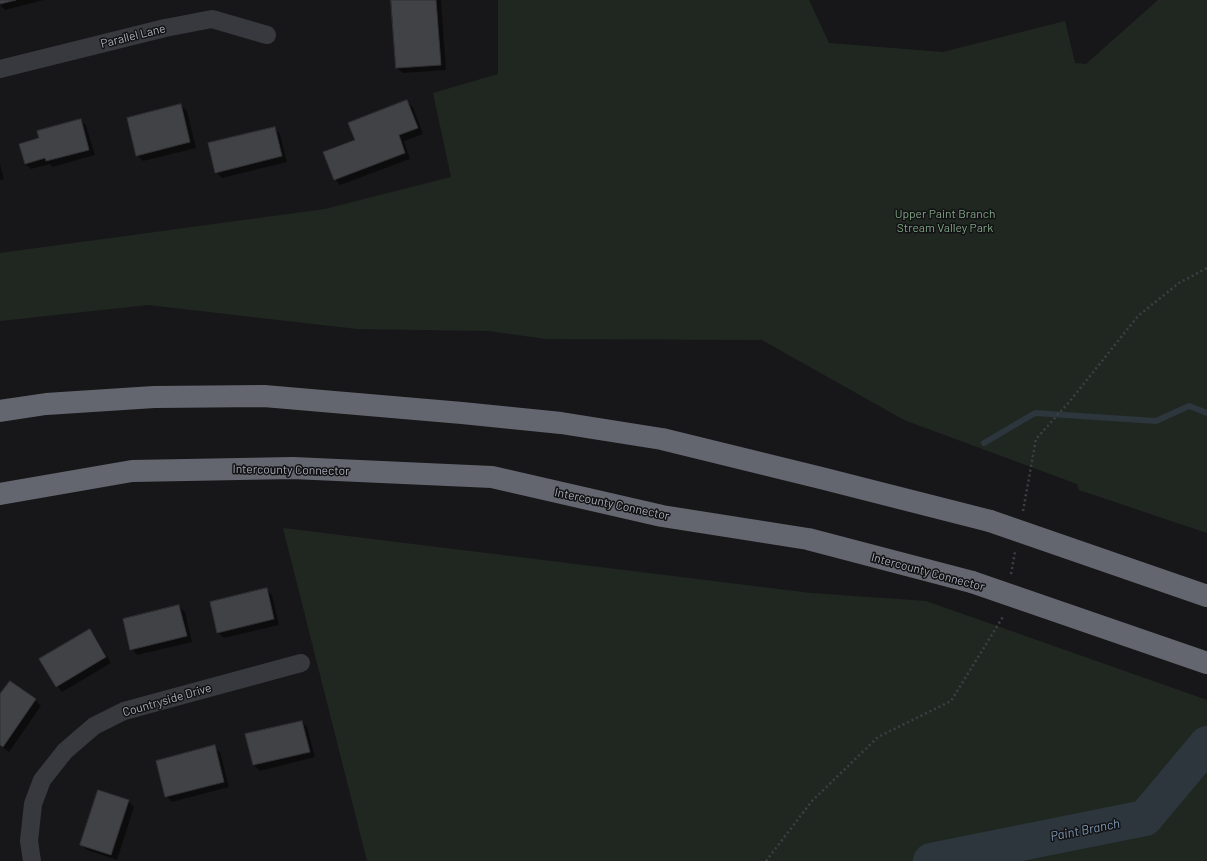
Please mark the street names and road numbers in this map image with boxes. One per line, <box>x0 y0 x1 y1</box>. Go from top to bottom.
street label: Parallel Lane <box>99 21 167 51</box>
street label: Intercounty Connector <box>232 462 350 478</box>
street label: Intercounty Connector <box>553 485 671 523</box>
street label: Intercounty Connector <box>870 550 986 594</box>
street label: Countryside Drive <box>121 680 213 720</box>

